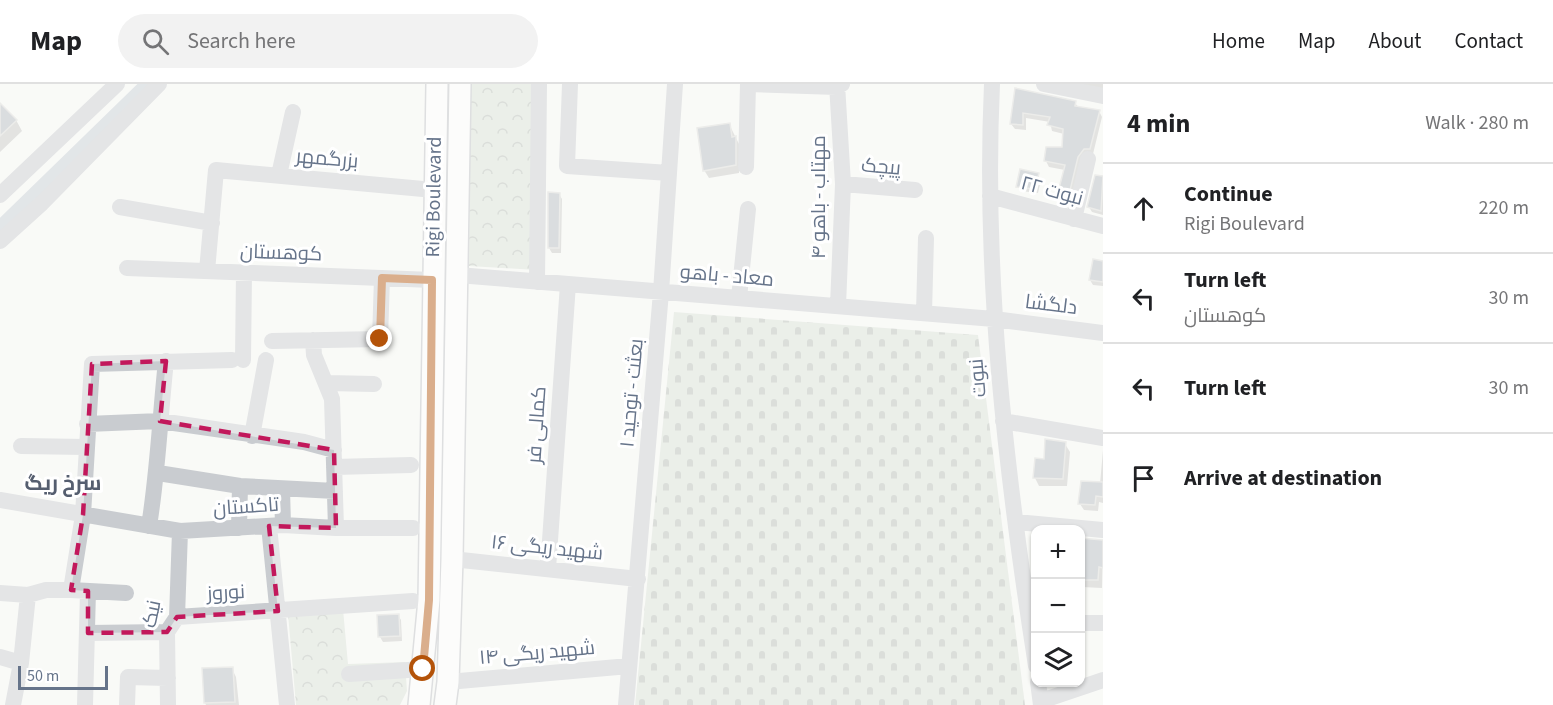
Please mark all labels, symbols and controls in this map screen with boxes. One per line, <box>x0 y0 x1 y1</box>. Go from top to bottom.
search box <box>118 14 538 68</box>
text: Map <box>30 21 82 61</box>
icon: search <box>139 25 172 58</box>
text: Search here <box>187 25 296 57</box>
text: Home <box>1212 26 1265 56</box>
text: Map <box>1298 26 1336 56</box>
text: About <box>1369 26 1421 56</box>
text: Contact <box>1454 26 1523 56</box>
text: 4 min <box>1127 105 1190 142</box>
text: Walk · 280 m <box>1425 109 1529 137</box>
street label: مهتاب - باهو ۴ <box>805 135 833 259</box>
street label: Rigi Boulevard <box>419 136 449 258</box>
street label: بزرگمهر <box>293 142 360 176</box>
street label: پیچک <box>860 151 903 183</box>
street label: نبوت ۲۲ <box>1018 169 1086 213</box>
text: Continue <box>1184 178 1273 210</box>
icon: ahead <box>1127 192 1160 225</box>
text: 220 m <box>1479 194 1529 222</box>
text: Rigi Boulevard <box>1184 210 1305 238</box>
street label: کوهستان <box>239 238 323 268</box>
street label: معاد - باهو <box>679 258 775 294</box>
text: Turn left <box>1184 264 1266 296</box>
icon: left <box>1127 282 1160 315</box>
text: 30 m <box>1489 284 1529 312</box>
street label: دلگشا <box>1023 288 1079 322</box>
text: کوهستان <box>1184 302 1266 330</box>
route end <box>366 325 392 351</box>
street label: بعثت - توحید ۱ <box>613 337 651 449</box>
street label: نبوت <box>962 358 994 398</box>
icon: left <box>1127 372 1160 405</box>
text: Turn left <box>1184 372 1266 404</box>
text: 30 m <box>1489 374 1529 402</box>
street label: کمالی فر <box>520 386 554 465</box>
icon: arrive <box>1127 462 1160 495</box>
text: Arrive at destination <box>1184 462 1382 494</box>
district label: سرخ ریگ <box>25 468 101 498</box>
street label: تاکستان <box>212 491 281 523</box>
map controls <box>1031 525 1085 687</box>
button: + <box>1031 525 1085 579</box>
street label: شهید ریگی ۱۶ <box>490 528 604 568</box>
street label: نوروز <box>205 578 246 608</box>
button: − <box>1031 579 1085 633</box>
street label: نیک <box>135 598 169 630</box>
button: layers <box>1031 633 1085 687</box>
street label: شهید ریگی ۱۴ <box>478 634 596 672</box>
route start <box>409 655 435 681</box>
scale bar <box>18 663 108 690</box>
text: 50 m <box>27 665 59 687</box>

